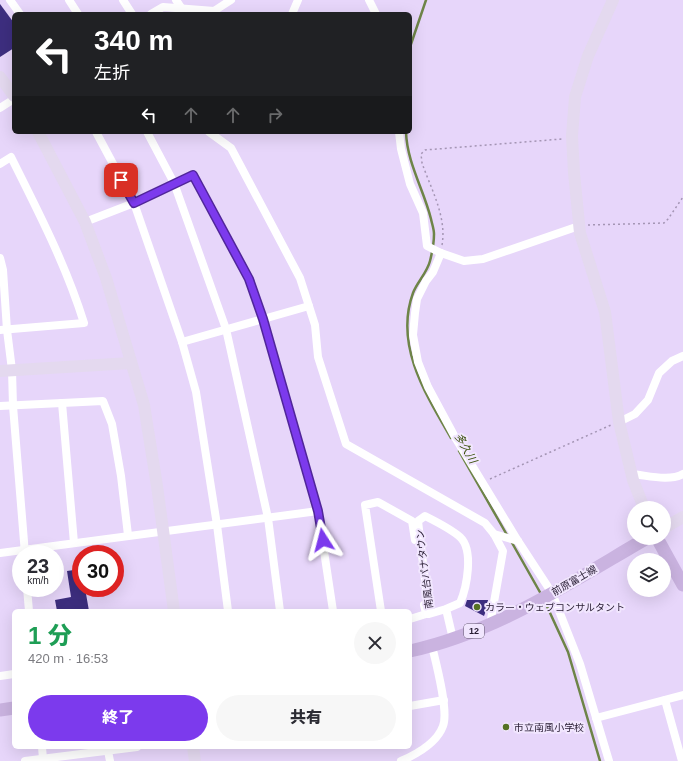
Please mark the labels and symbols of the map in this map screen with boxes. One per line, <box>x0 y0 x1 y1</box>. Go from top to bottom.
pin <box>104 163 138 197</box>
water label: 多久川 <box>453 431 480 466</box>
position arrow <box>302 519 344 561</box>
street label: 南風台パナタウン <box>414 529 435 609</box>
speed limit sign: 30 <box>72 545 124 597</box>
street label: 前原富士線 <box>550 563 599 598</box>
marker: カラー・ウェブコンサルタント <box>472 602 482 612</box>
place label: カラー・ウェブコンサルタント <box>485 602 625 613</box>
road number: 12 <box>464 624 484 638</box>
marker: 市立南風小学校 <box>501 722 511 732</box>
place label: 市立南風小学校 <box>514 722 584 733</box>

